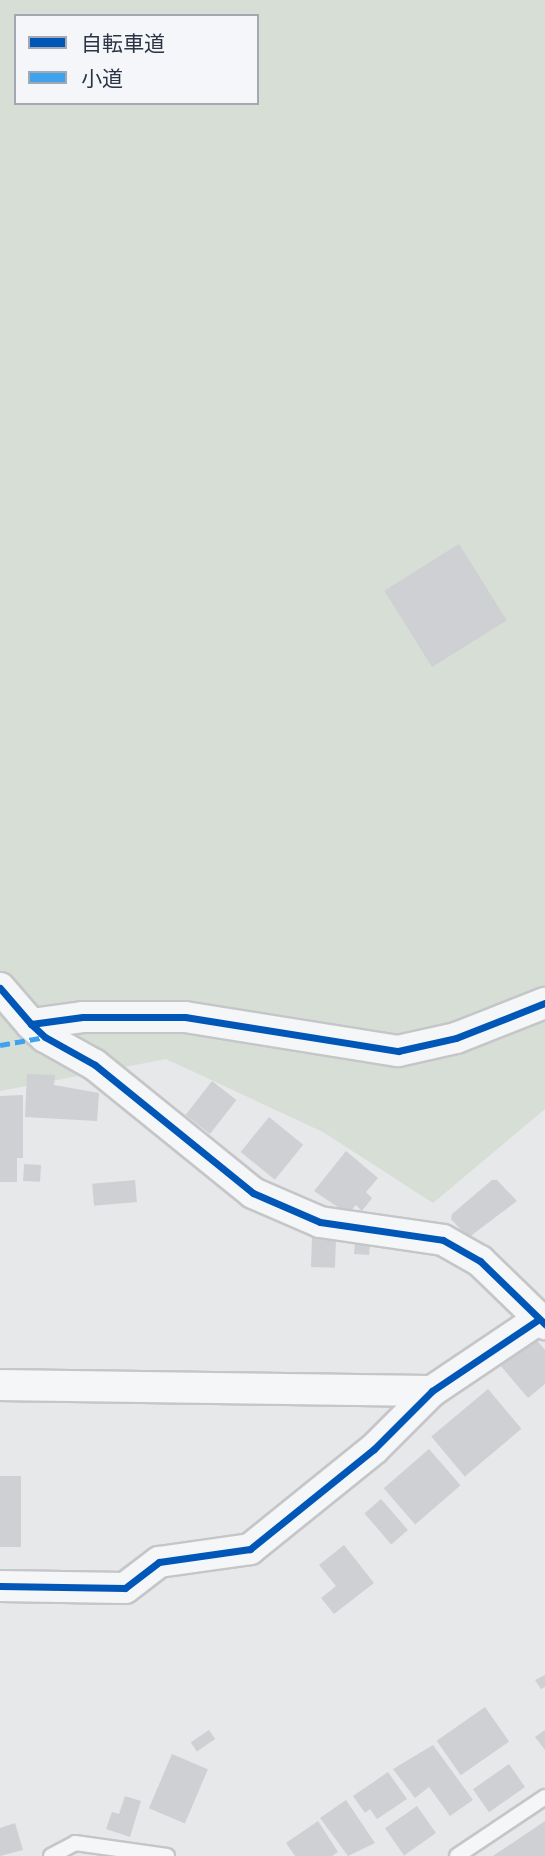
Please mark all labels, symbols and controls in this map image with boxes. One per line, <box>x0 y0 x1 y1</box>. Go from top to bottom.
legend <box>14 14 259 105</box>
text: 自転車道 <box>81 32 165 59</box>
text: 小道 <box>81 67 123 94</box>

